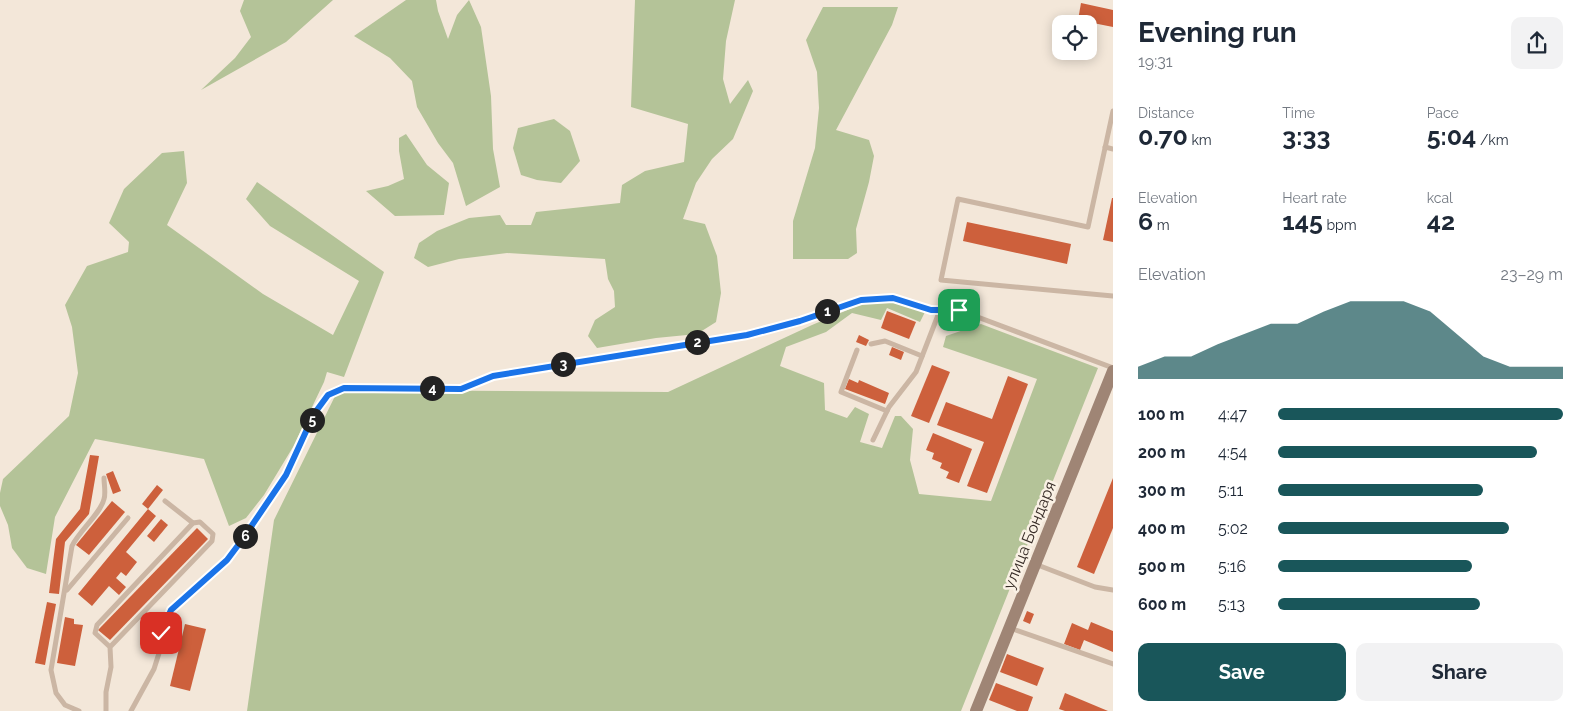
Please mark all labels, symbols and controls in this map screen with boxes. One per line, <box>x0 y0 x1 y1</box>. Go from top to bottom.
map controls <box>1052 15 1097 60</box>
button: locate <box>1052 15 1097 60</box>
text: Evening run <box>1138 16 1297 49</box>
button: share <box>1511 17 1563 69</box>
text: 19:31 <box>1138 52 1173 71</box>
text: Distance <box>1138 105 1194 121</box>
text: Time <box>1282 105 1315 121</box>
text: Pace <box>1427 105 1459 121</box>
text: 0.70 <box>1138 121 1188 151</box>
text: 3:33 <box>1282 121 1330 151</box>
text: 5:04 <box>1427 121 1476 151</box>
text: km <box>1188 132 1212 148</box>
text: /km <box>1476 132 1509 148</box>
text: Elevation <box>1138 190 1197 206</box>
text: Heart rate <box>1282 190 1347 206</box>
text: kcal <box>1427 190 1453 206</box>
text: 6 <box>1138 206 1153 236</box>
text: 145 <box>1282 206 1323 236</box>
text: 42 <box>1427 206 1455 236</box>
text: m <box>1153 217 1170 233</box>
text: bpm <box>1323 217 1357 233</box>
text: Elevation <box>1138 265 1206 284</box>
text: 23–29 m <box>1501 265 1563 284</box>
pin <box>938 289 980 331</box>
icon: arrive <box>945 296 973 324</box>
pin: 1 <box>814 298 840 324</box>
text: 1 <box>824 303 831 319</box>
pin: 2 <box>684 330 710 354</box>
text: 2 <box>694 334 701 350</box>
pin: 3 <box>550 352 576 376</box>
text: 3 <box>560 356 567 372</box>
pin: 4 <box>420 376 444 400</box>
text: 4 <box>429 380 437 396</box>
text: 100 m <box>1138 405 1184 424</box>
text: 4:47 <box>1218 405 1247 424</box>
pin: 5 <box>300 408 324 432</box>
text: 5 <box>309 412 316 428</box>
text: 200 m <box>1138 443 1185 462</box>
text: 4:54 <box>1218 443 1247 462</box>
street label: улица Бондаря <box>999 478 1060 592</box>
text: 300 m <box>1138 481 1185 500</box>
text: 5:11 <box>1218 481 1243 500</box>
text: 400 m <box>1138 519 1186 538</box>
text: 5:02 <box>1218 519 1248 538</box>
pin: 6 <box>232 524 258 548</box>
text: 6 <box>241 528 250 544</box>
text: 500 m <box>1138 557 1185 576</box>
text: 5:16 <box>1218 557 1246 576</box>
text: 600 m <box>1138 595 1186 614</box>
text: 5:13 <box>1218 595 1245 614</box>
pin <box>140 612 182 654</box>
icon: check <box>147 619 175 647</box>
button: Save <box>1138 643 1346 701</box>
button: Share <box>1356 643 1563 701</box>

